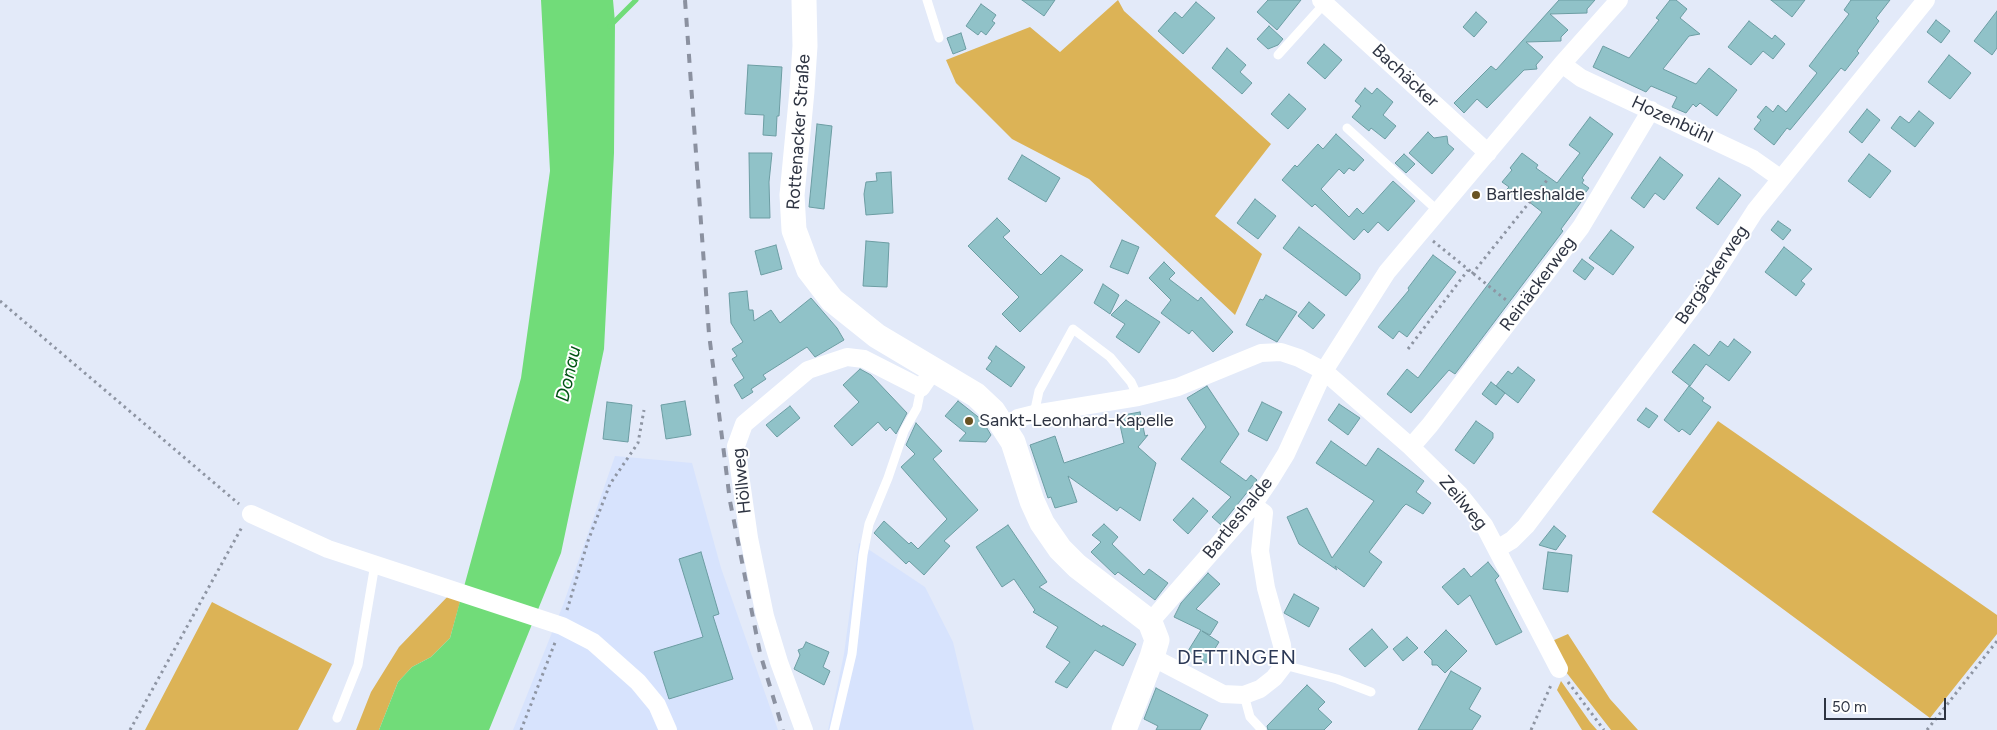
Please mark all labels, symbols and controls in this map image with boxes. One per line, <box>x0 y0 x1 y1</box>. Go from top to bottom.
street label: Bachäcker <box>1367 40 1443 112</box>
street label: Rottenacker Straße <box>783 53 815 211</box>
street label: Hozenbühl <box>1628 92 1716 148</box>
place label: Bartleshalde <box>1486 184 1585 206</box>
marker: Bartleshalde <box>1470 189 1482 201</box>
street label: Bergäckerweg <box>1671 221 1753 329</box>
street label: Reinäckerweg <box>1495 232 1581 336</box>
water label: Donau <box>552 344 586 404</box>
place label: Sankt-Leonhard-Kapelle <box>979 410 1174 432</box>
marker: Sankt-Leonhard-Kapelle <box>963 415 975 427</box>
street label: Höllweg <box>728 447 756 515</box>
street label: Zeilweg <box>1434 472 1492 534</box>
street label: Bartleshalde <box>1199 473 1277 563</box>
district label: DETTINGEN <box>1176 646 1298 670</box>
scale bar <box>1827 688 1950 720</box>
text: 50 m <box>1832 698 1867 716</box>

